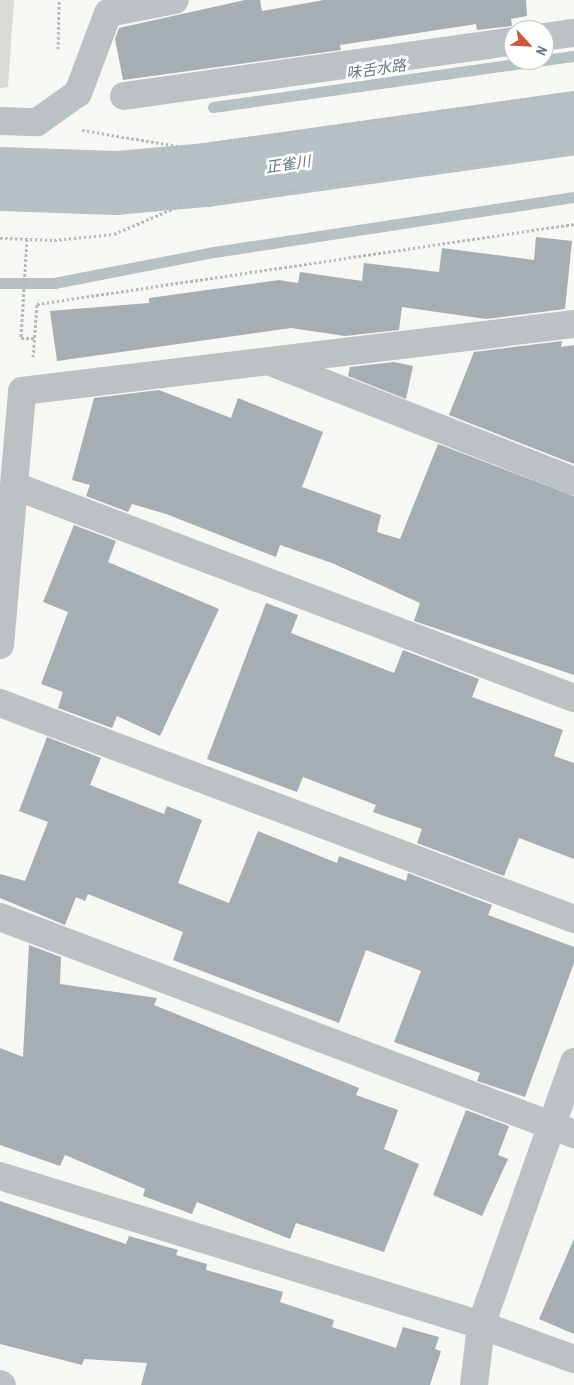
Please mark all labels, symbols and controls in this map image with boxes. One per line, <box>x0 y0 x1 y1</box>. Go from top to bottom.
north arrow <box>504 20 554 70</box>
text: N <box>532 43 552 58</box>
water label: 味舌水路 <box>345 56 407 82</box>
water label: 正雀川 <box>264 152 312 176</box>

